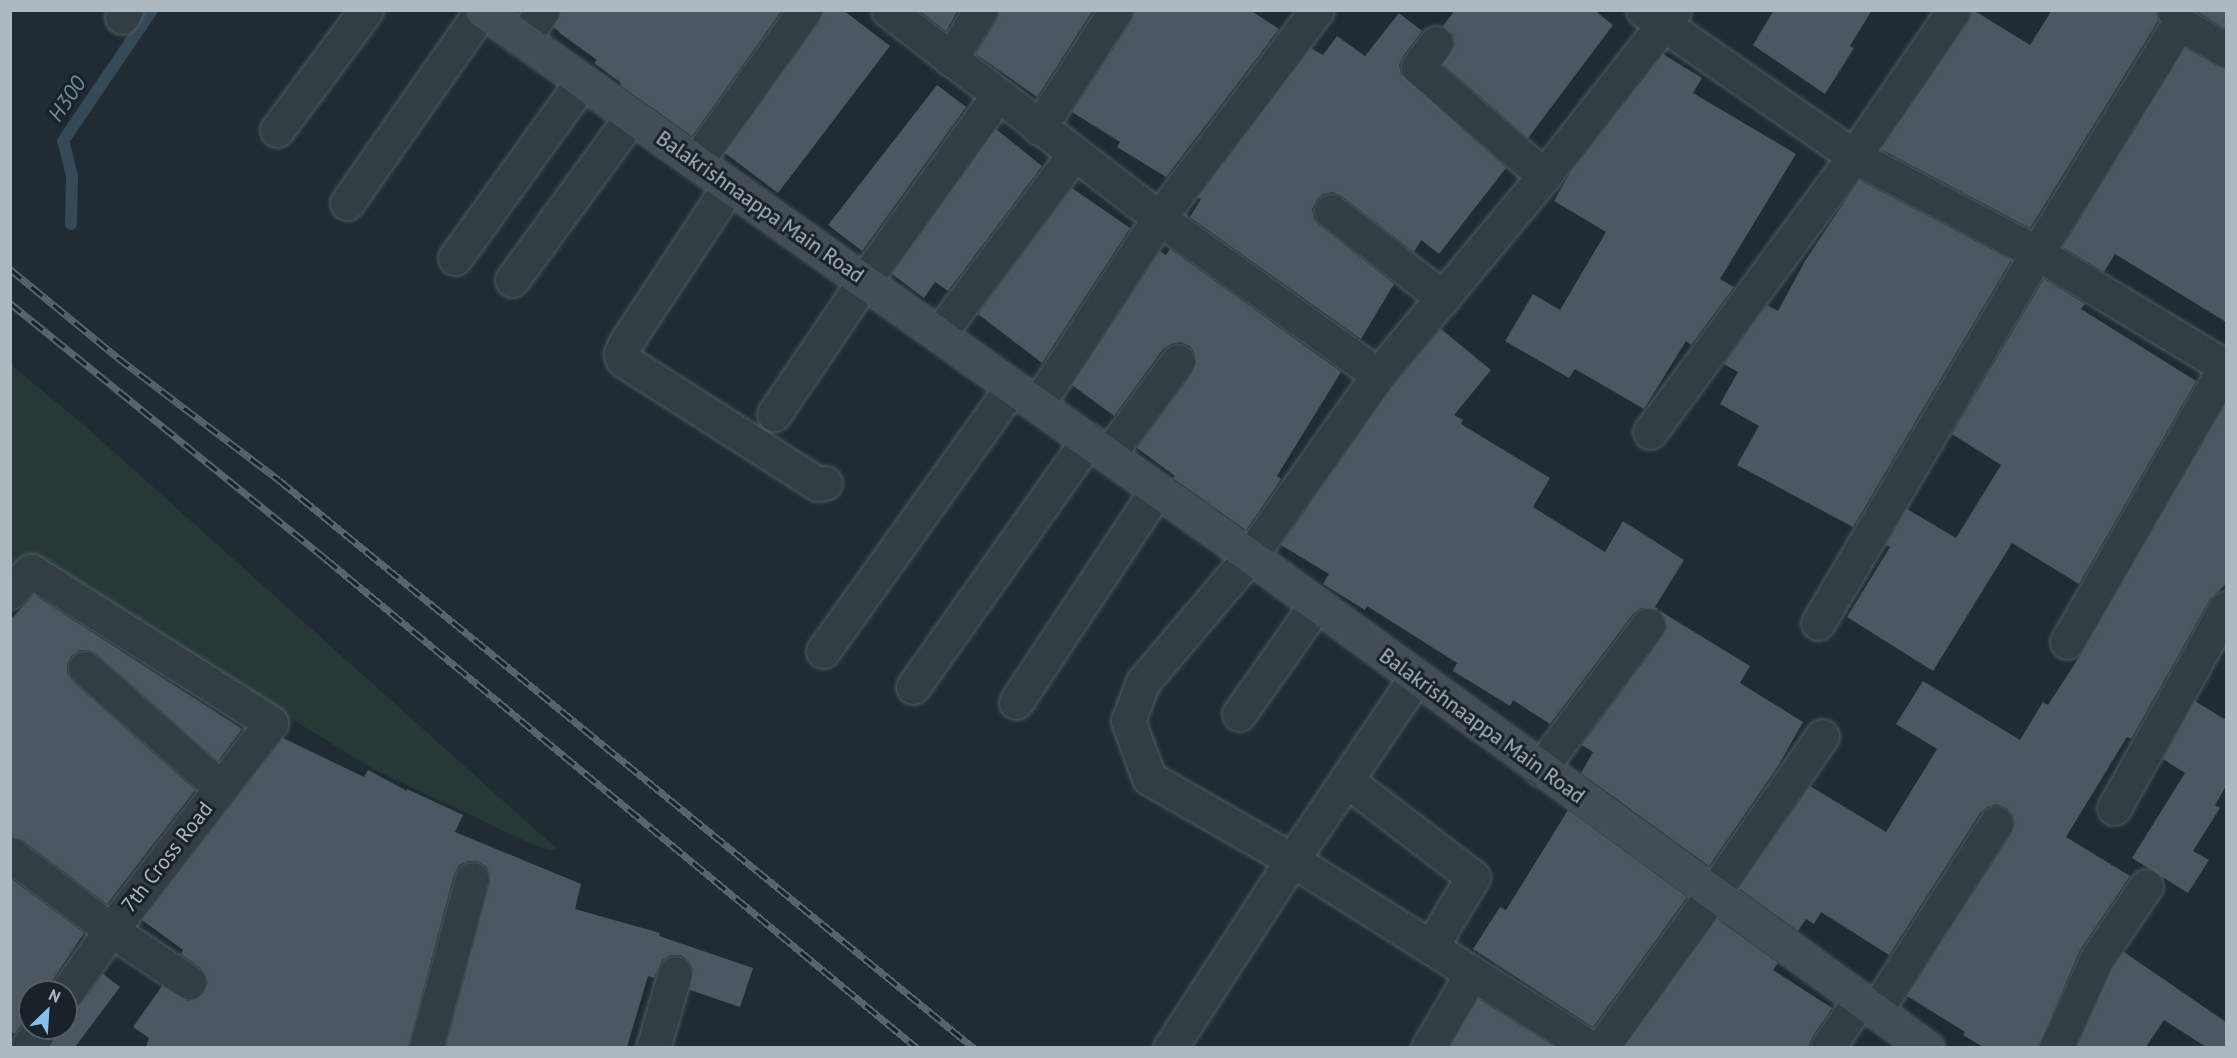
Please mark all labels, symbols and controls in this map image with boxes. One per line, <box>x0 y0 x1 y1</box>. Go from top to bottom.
water label: H300 <box>43 72 91 126</box>
street label: Balakrishnaappa Main Road <box>651 126 869 288</box>
street label: Balakrishnaappa Main Road <box>1374 643 1590 809</box>
street label: 7th Cross Road <box>116 797 218 917</box>
north arrow <box>18 980 78 1040</box>
text: N <box>46 984 64 1007</box>

